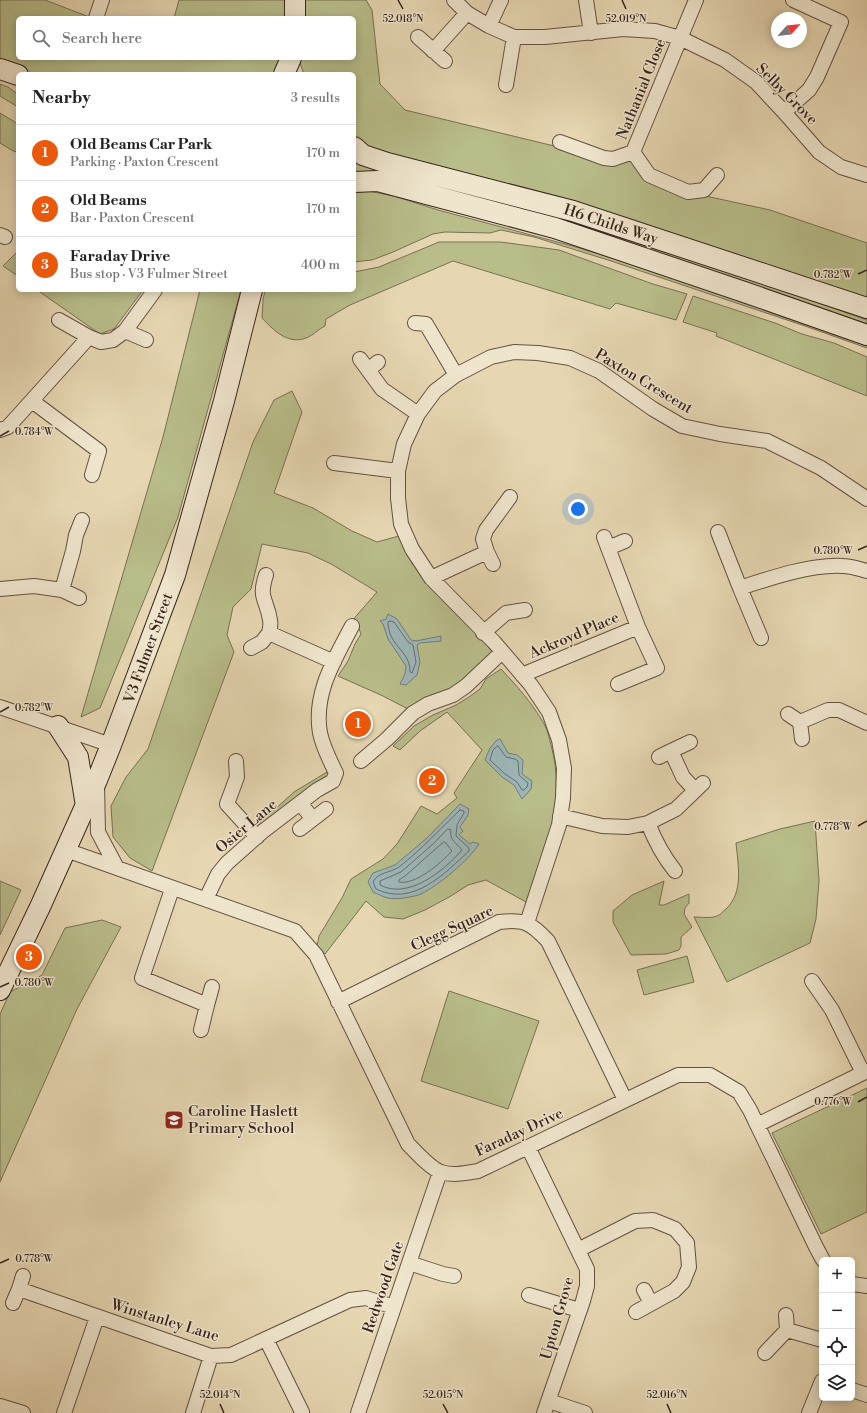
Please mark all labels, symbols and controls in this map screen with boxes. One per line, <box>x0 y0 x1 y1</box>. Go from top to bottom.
north arrow <box>771 12 807 48</box>
text: 52.018°N <box>382 13 424 25</box>
text: 52.019°N <box>606 13 647 25</box>
search box <box>16 16 356 60</box>
icon: search <box>30 27 52 49</box>
text: Search here <box>62 29 142 48</box>
street label: Nathanial Close <box>613 36 670 142</box>
street label: Selby Grove <box>752 59 822 129</box>
text: Nearby <box>32 87 91 109</box>
text: 3 results <box>291 90 340 106</box>
text: Old Beams Car Park <box>70 135 212 154</box>
text: 1 <box>42 145 48 161</box>
text: 170 m <box>306 145 340 161</box>
text: Parking · Paxton Crescent <box>70 154 219 170</box>
text: Old Beams <box>70 191 147 210</box>
street label: H6 Childs Way <box>561 200 661 249</box>
text: 2 <box>41 201 49 217</box>
text: 170 m <box>306 201 340 217</box>
text: Bar · Paxton Crescent <box>70 210 195 226</box>
text: Faraday Drive <box>70 247 170 266</box>
text: 3 <box>41 257 49 273</box>
text: 400 m <box>301 257 340 273</box>
text: Bus stop · V3 Fulmer Street <box>70 266 228 282</box>
text: 0.782°W <box>814 269 853 281</box>
street label: Paxton Crescent <box>592 345 697 418</box>
text: 0.784°W <box>15 426 54 438</box>
your location <box>568 499 588 519</box>
text: 0.780°W <box>813 545 854 557</box>
street label: V3 Fulmer Street <box>119 590 177 707</box>
street label: Ackroyd Place <box>525 608 622 663</box>
text: 0.782°W <box>15 702 54 714</box>
pin: 1 <box>345 709 371 739</box>
pin: 2 <box>419 766 445 796</box>
street label: Osier Lane <box>212 795 281 858</box>
text: 0.778°W <box>814 821 853 833</box>
street label: Clegg Square <box>408 901 497 956</box>
pin: 3 <box>16 942 42 972</box>
text: 0.780°W <box>14 977 55 989</box>
text: 0.776°W <box>814 1096 853 1108</box>
place label: Caroline Haslett Primary School <box>188 1102 299 1138</box>
street label: Faraday Drive <box>472 1104 566 1161</box>
school or university icon: Caroline Haslett Primary School <box>163 1109 185 1131</box>
street label: Redwood Gate <box>359 1238 408 1336</box>
text: 0.778°W <box>15 1253 54 1265</box>
map controls <box>819 1257 855 1401</box>
button: + <box>819 1257 855 1293</box>
street label: Upton Grove <box>537 1274 578 1362</box>
button: − <box>819 1293 855 1329</box>
street label: Winstanley Lane <box>108 1295 221 1346</box>
button: locate <box>819 1329 855 1365</box>
button: layers <box>819 1365 855 1401</box>
text: 52.014°N <box>200 1389 241 1401</box>
text: 52.015°N <box>423 1389 464 1401</box>
text: 52.016°N <box>647 1389 688 1401</box>

